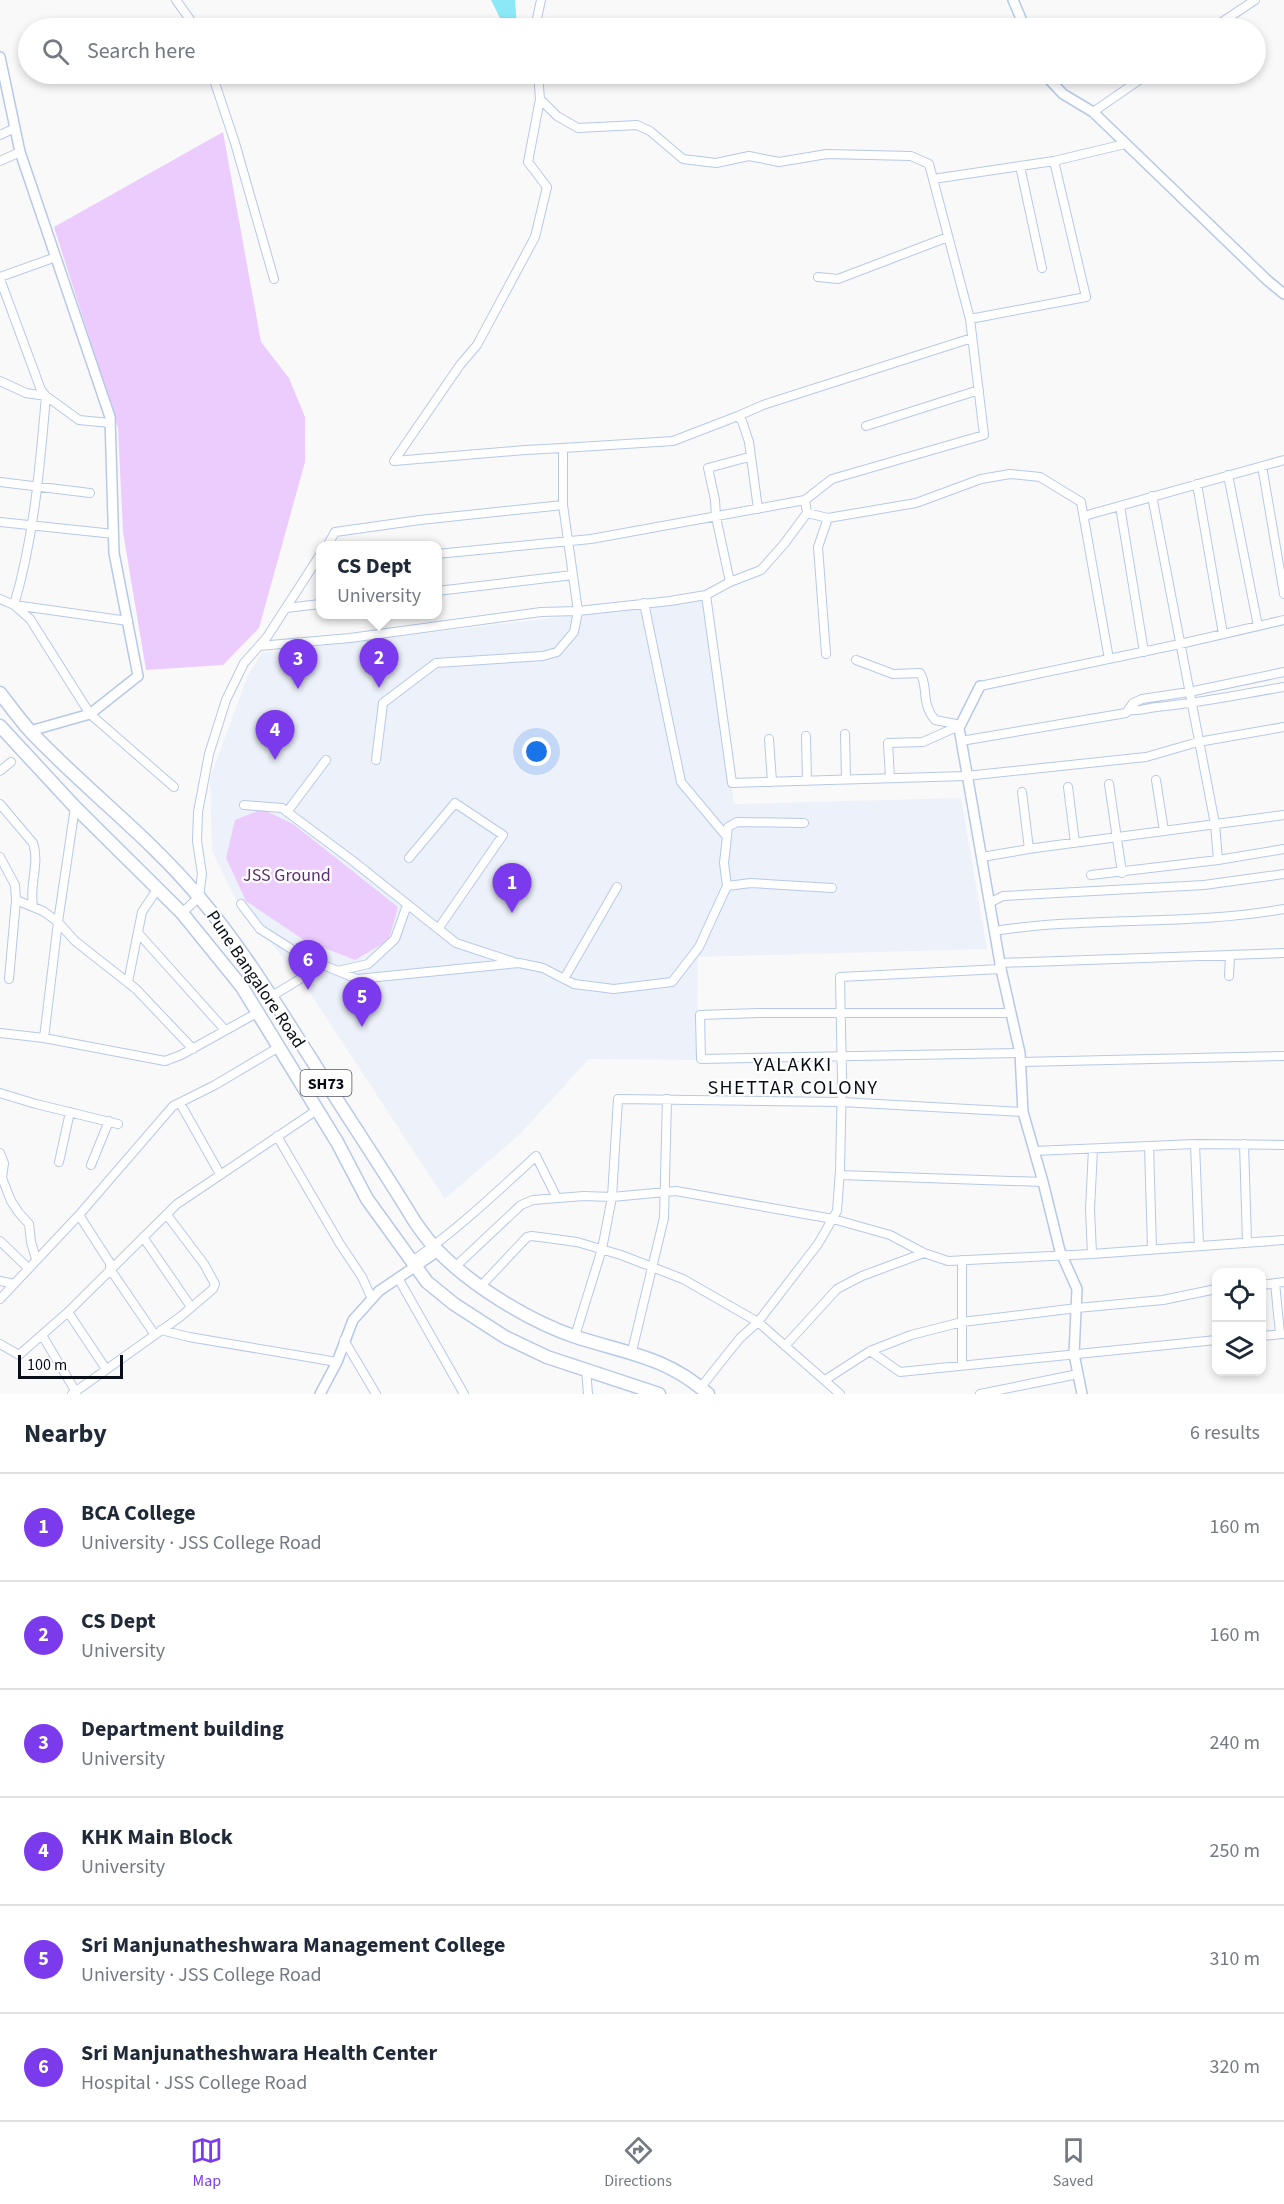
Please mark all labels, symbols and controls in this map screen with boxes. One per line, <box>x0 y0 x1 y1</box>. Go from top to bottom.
search box <box>18 18 1266 84</box>
icon: search <box>39 35 72 68</box>
text: Search here <box>87 35 195 67</box>
popup <box>316 541 442 619</box>
text: CS Dept <box>337 550 412 582</box>
text: University <box>337 582 421 610</box>
pin: 2 <box>360 638 398 688</box>
pin: 3 <box>278 640 318 689</box>
pin: 4 <box>256 710 294 760</box>
your location <box>522 737 551 766</box>
park label: JSS Ground <box>243 863 331 888</box>
pin: 1 <box>492 864 532 913</box>
street label: Pune Bangalore Road <box>200 905 311 1053</box>
pin: 6 <box>288 940 328 990</box>
pin: 5 <box>342 978 382 1027</box>
district label: YALAKKI SHETTAR COLONY <box>707 1051 879 1102</box>
road number: SH73 <box>300 1070 352 1096</box>
map controls <box>1212 1268 1266 1376</box>
button: locate <box>1212 1268 1266 1322</box>
button: layers <box>1212 1322 1266 1376</box>
scale bar <box>18 1352 123 1380</box>
text: 100 m <box>27 1354 67 1376</box>
text: Nearby <box>24 1415 107 1452</box>
text: 6 results <box>1190 1419 1260 1447</box>
text: BCA College <box>81 1497 196 1529</box>
text: 1 <box>38 1513 49 1541</box>
text: 160 m <box>1210 1513 1260 1541</box>
text: University · JSS College Road <box>81 1529 322 1557</box>
text: CS Dept <box>81 1605 156 1637</box>
text: 2 <box>38 1621 49 1649</box>
text: 160 m <box>1210 1621 1260 1649</box>
text: University <box>81 1637 165 1665</box>
text: Department building <box>81 1713 284 1745</box>
text: 3 <box>38 1729 49 1757</box>
text: 240 m <box>1210 1729 1260 1757</box>
text: University <box>81 1745 165 1773</box>
text: KHK Main Block <box>81 1821 233 1853</box>
text: 4 <box>38 1837 49 1865</box>
text: 250 m <box>1210 1837 1260 1865</box>
text: University <box>81 1853 165 1881</box>
text: Sri Manjunatheshwara Management College <box>81 1929 506 1961</box>
text: 5 <box>38 1945 49 1973</box>
text: 310 m <box>1210 1945 1260 1973</box>
text: University · JSS College Road <box>81 1961 322 1989</box>
text: Sri Manjunatheshwara Health Center <box>81 2037 437 2069</box>
text: 6 <box>38 2053 49 2081</box>
text: 320 m <box>1210 2053 1260 2081</box>
text: Hospital · JSS College Road <box>81 2069 307 2097</box>
tab: Map <box>190 2134 223 2192</box>
tab: Directions <box>604 2134 672 2192</box>
tab: Saved <box>1053 2134 1094 2192</box>

